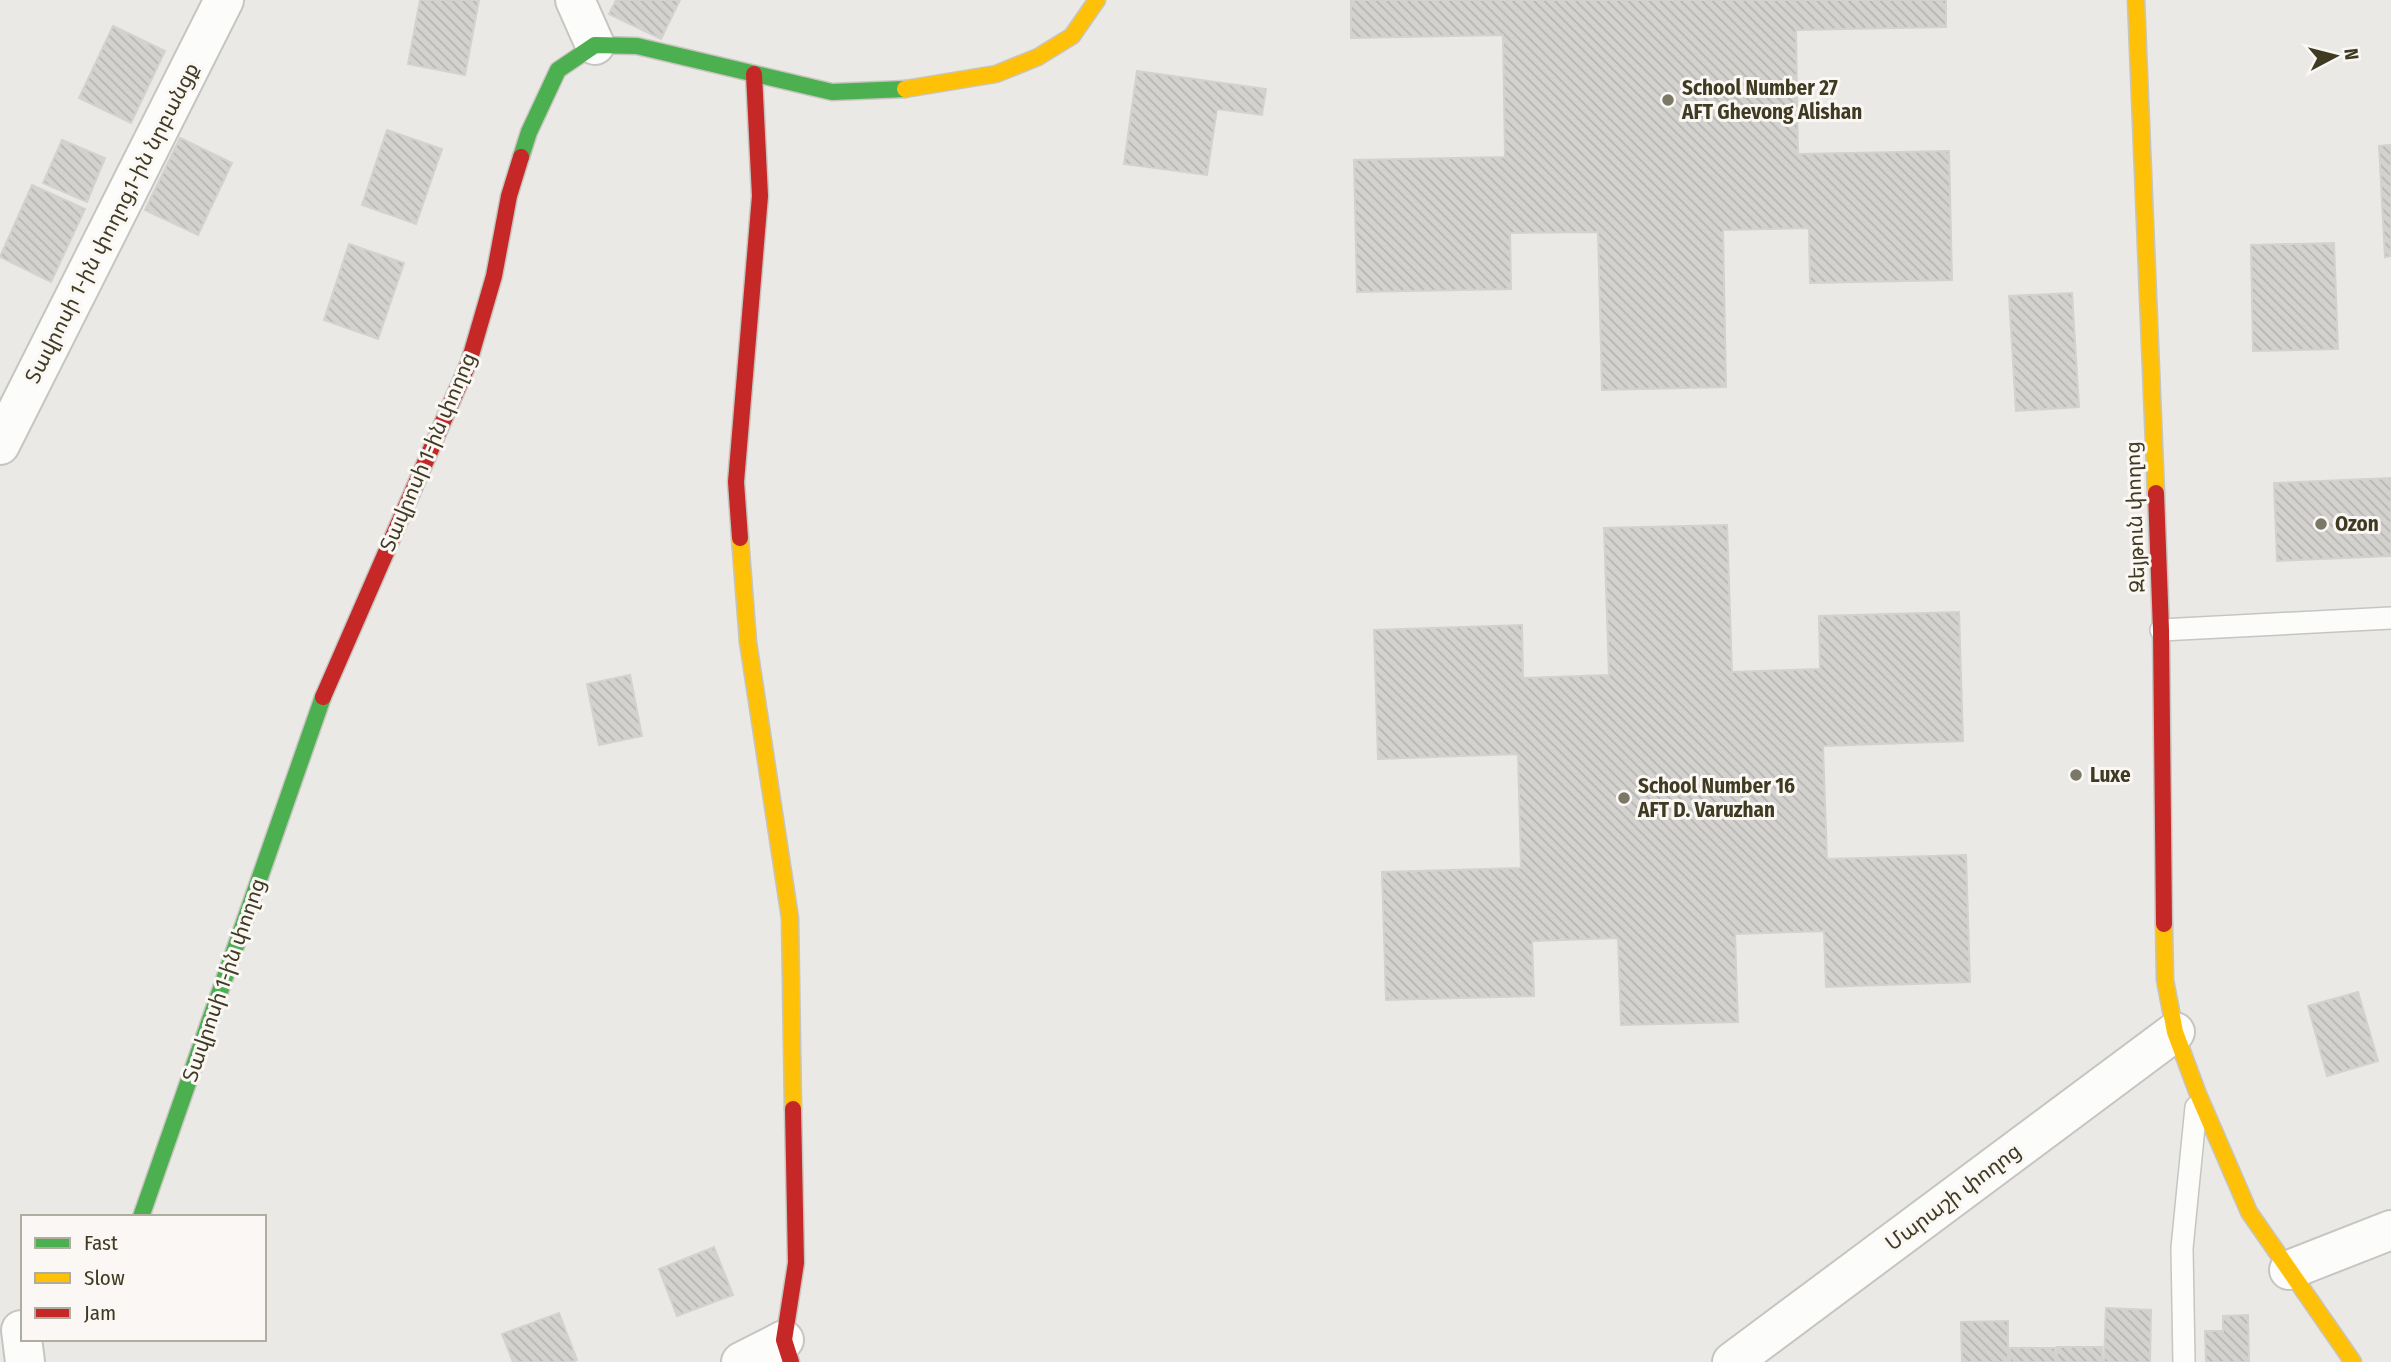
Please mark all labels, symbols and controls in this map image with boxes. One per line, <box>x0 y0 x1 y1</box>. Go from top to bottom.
north arrow <box>2300 21 2370 91</box>
text: N <box>2339 47 2363 61</box>
street label: Տավրոսի 1-ին փողոց,1-ին նրբանցք <box>19 58 205 388</box>
place label: School Number 27 AFT Ghevong Alishan <box>1681 75 1862 125</box>
marker: School Number 27 AFT Ghevong Alishan <box>1660 92 1676 108</box>
street label: Տավրոսի 1-ին փողոց <box>374 349 482 555</box>
street label: Զեյթուն փողոց <box>2119 441 2151 593</box>
place label: Ozon <box>2335 511 2379 537</box>
marker: Ozon <box>2313 516 2329 532</box>
place label: Luxe <box>2090 762 2131 788</box>
marker: Luxe <box>2068 767 2084 783</box>
place label: School Number 16 AFT D. Varuzhan <box>1637 773 1795 823</box>
marker: School Number 16 AFT D. Varuzhan <box>1616 790 1632 806</box>
street label: Տավրոսի 1-ին փողոց <box>177 875 271 1085</box>
street label: Մարաշի փողոց <box>1880 1138 2026 1256</box>
legend <box>21 1215 266 1341</box>
text: Fast <box>84 1230 118 1256</box>
text: Slow <box>84 1265 125 1291</box>
text: Jam <box>84 1300 116 1326</box>

